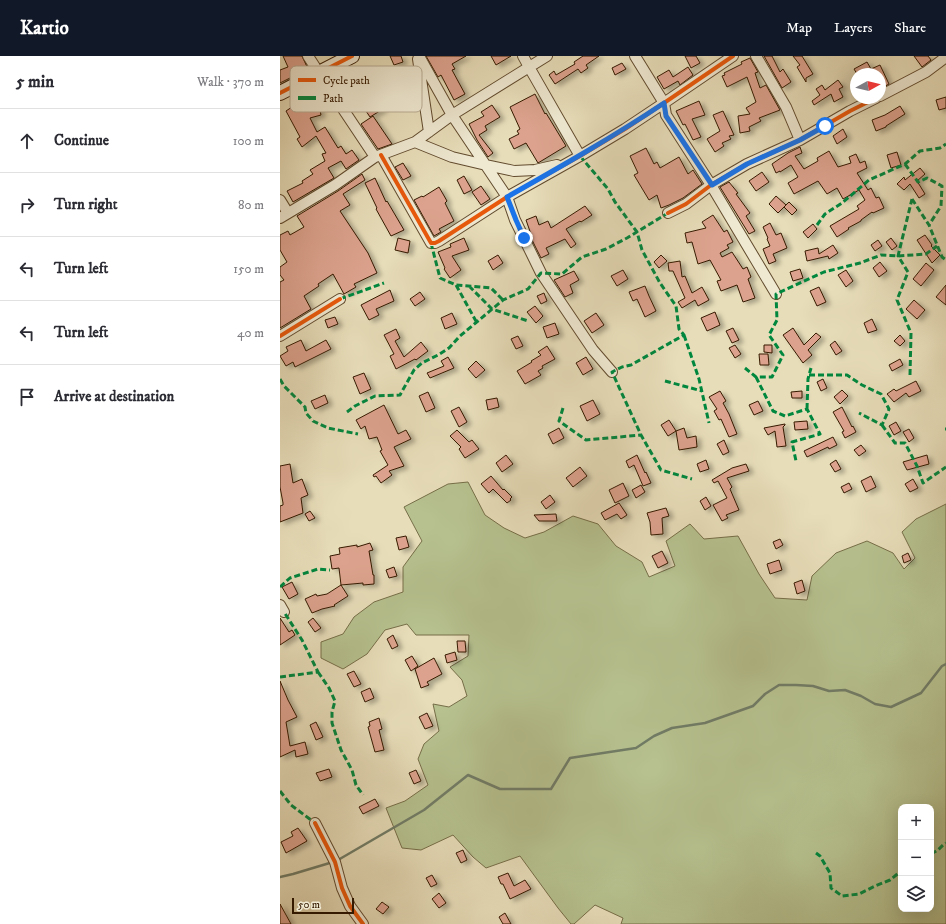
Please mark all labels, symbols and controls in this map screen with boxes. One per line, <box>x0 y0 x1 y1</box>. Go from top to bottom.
text: Kartio <box>20 17 69 40</box>
text: Map <box>786 19 812 37</box>
text: Layers <box>834 19 872 37</box>
text: Share <box>894 19 926 37</box>
legend <box>290 66 422 112</box>
north arrow <box>850 68 886 104</box>
text: 5 min <box>16 71 54 93</box>
text: Walk · 370 m <box>197 74 264 90</box>
text: Cycle path <box>323 74 370 88</box>
text: Path <box>323 92 344 106</box>
route start <box>816 117 834 135</box>
icon: ahead <box>16 130 38 152</box>
text: Continue <box>54 131 109 150</box>
text: 100 m <box>233 133 264 149</box>
icon: right <box>16 194 38 216</box>
text: Turn right <box>54 195 117 214</box>
text: 80 m <box>238 197 264 213</box>
route end <box>515 229 533 247</box>
icon: left <box>16 258 38 280</box>
text: Turn left <box>54 259 108 278</box>
text: 150 m <box>233 261 264 277</box>
icon: left <box>16 322 38 344</box>
text: Turn left <box>54 323 108 342</box>
text: 40 m <box>237 325 264 341</box>
icon: arrive <box>16 386 38 408</box>
text: Arrive at destination <box>54 387 174 406</box>
map controls <box>898 804 934 912</box>
button: + <box>898 804 934 840</box>
button: − <box>898 840 934 876</box>
button: layers <box>898 876 934 912</box>
scale bar <box>292 896 354 915</box>
text: 50 m <box>298 898 320 912</box>

